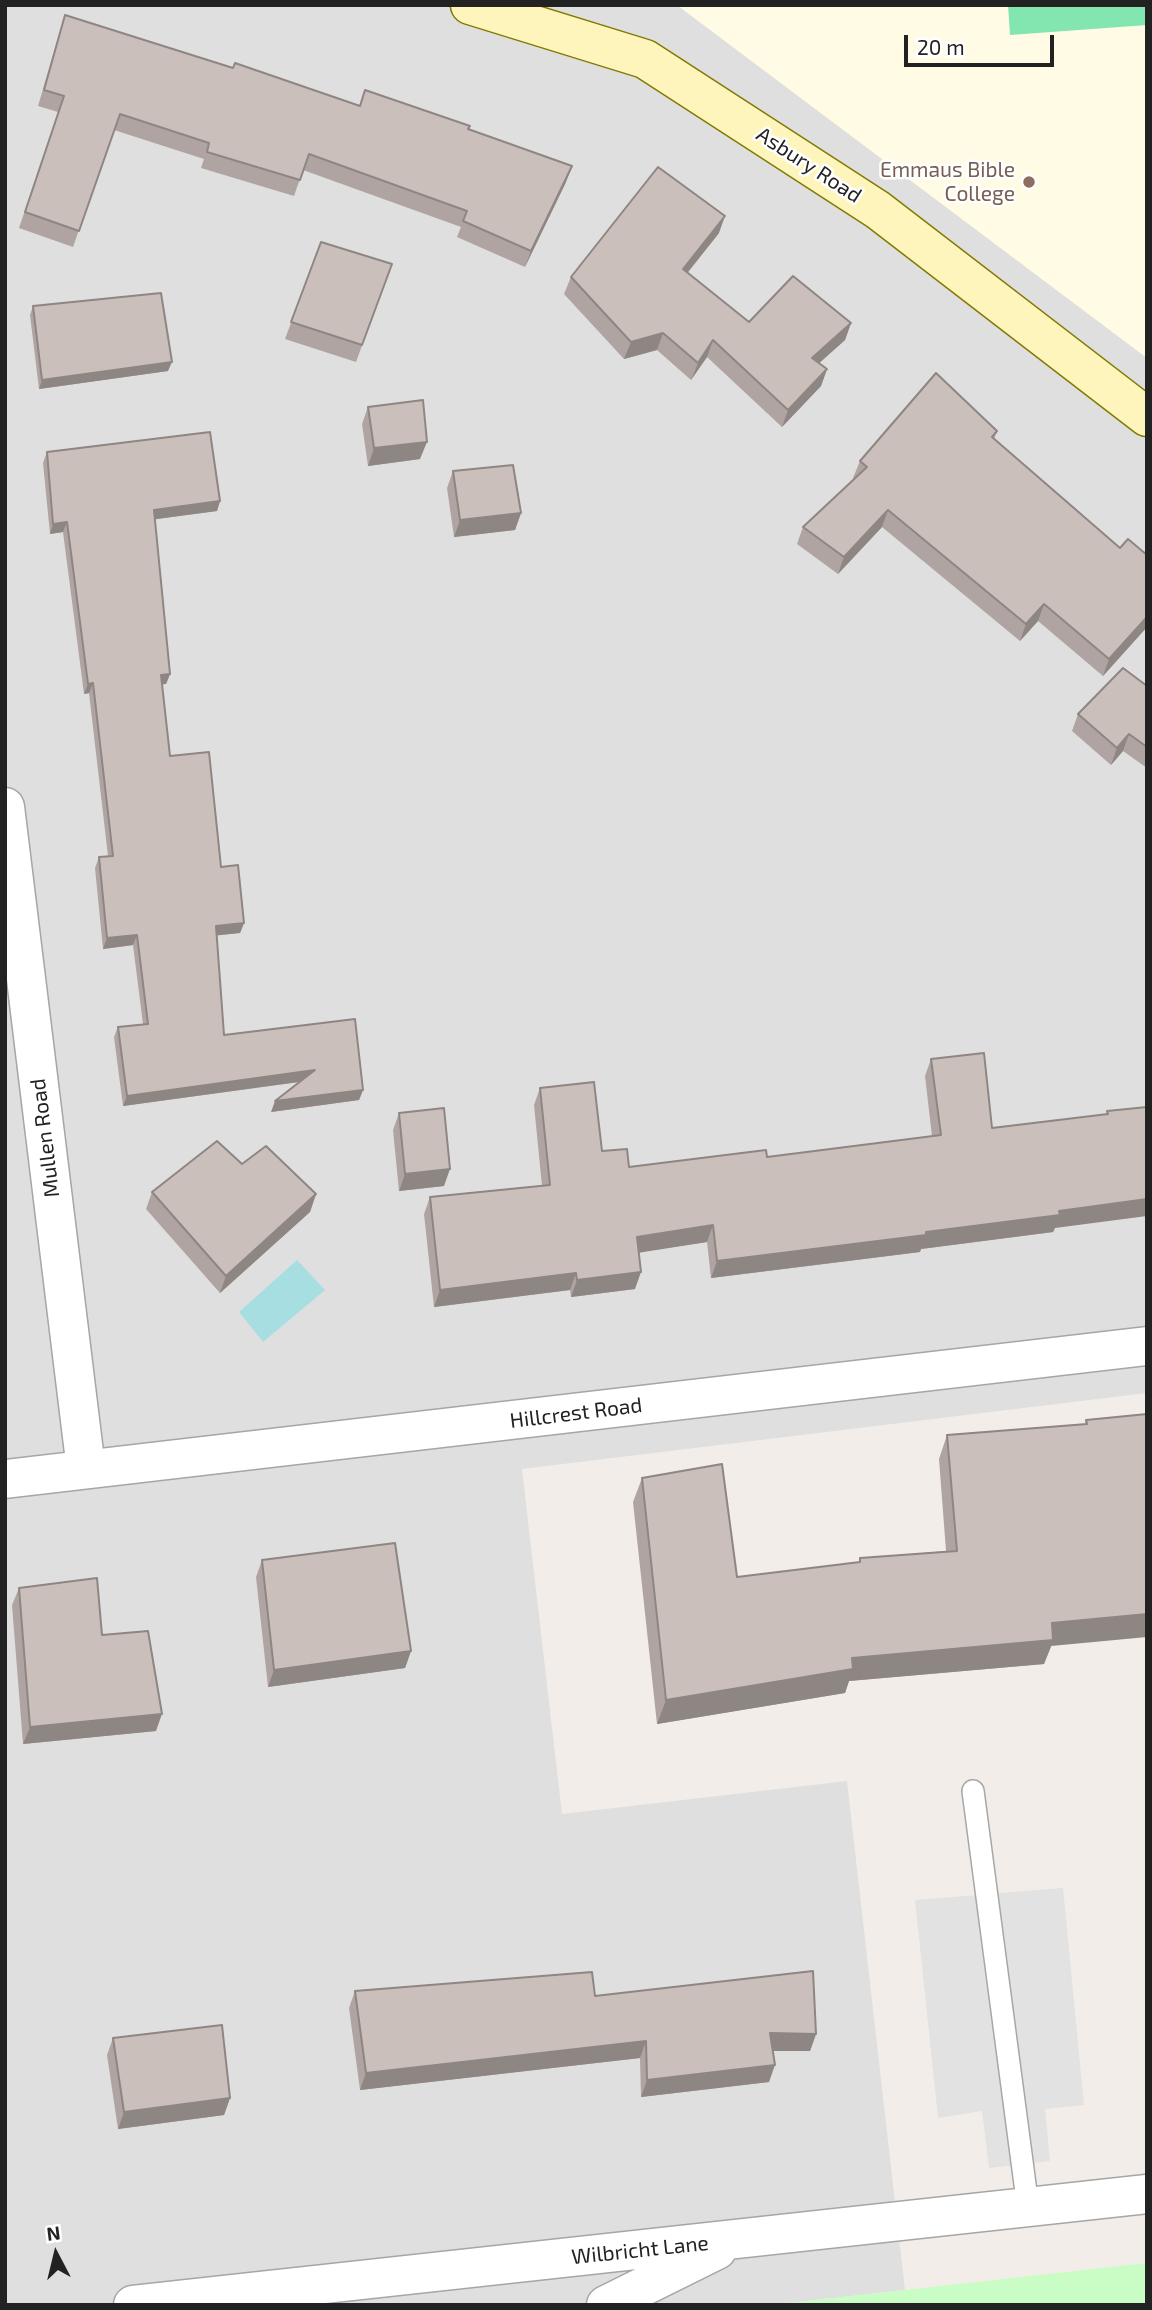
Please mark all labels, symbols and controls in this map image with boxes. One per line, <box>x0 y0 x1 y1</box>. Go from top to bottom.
scale bar <box>907 21 1058 65</box>
text: 20 m <box>917 34 965 59</box>
street label: Asbury Road <box>752 122 866 208</box>
place label: Emmaus Bible College <box>880 157 1015 207</box>
marker: Emmaus Bible College <box>1021 174 1037 190</box>
street label: Mullen Road <box>25 1077 65 1199</box>
street label: Hillcrest Road <box>508 1392 644 1434</box>
north arrow <box>21 2219 91 2289</box>
text: N <box>45 2220 62 2245</box>
street label: Wilbricht Lane <box>570 2230 710 2270</box>

